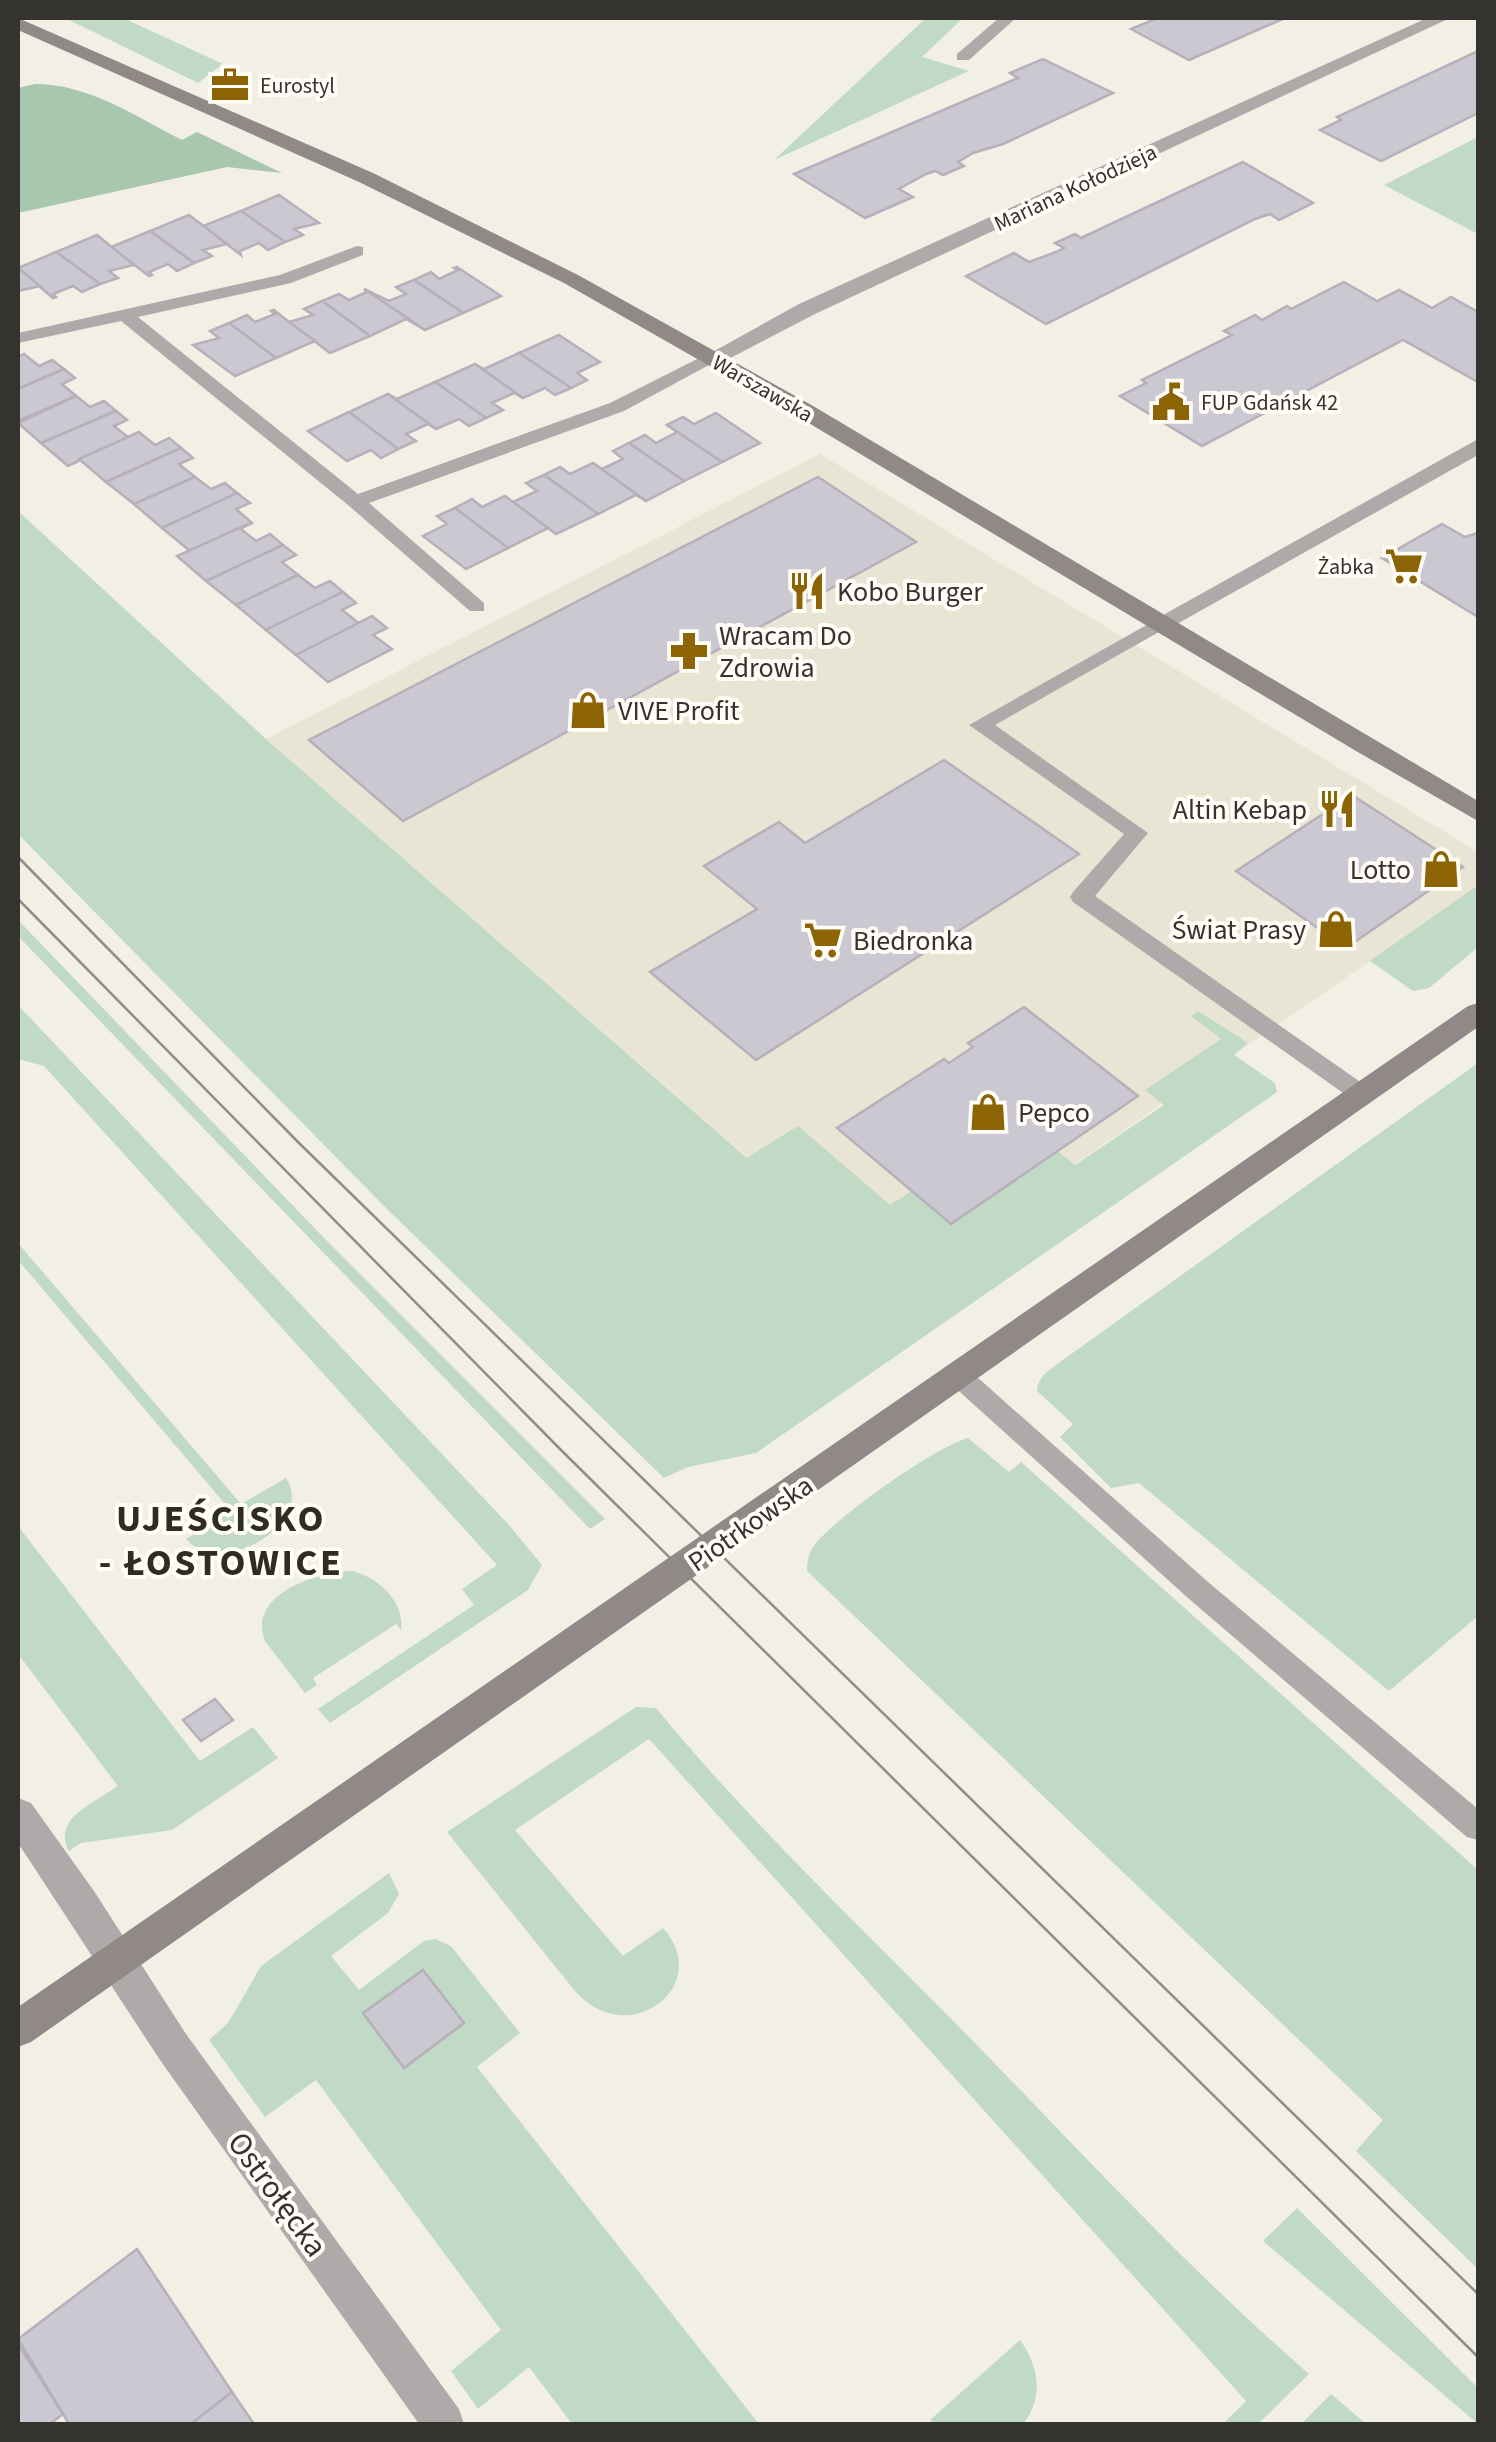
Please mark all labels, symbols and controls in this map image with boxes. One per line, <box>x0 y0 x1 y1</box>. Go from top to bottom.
office icon: Eurostyl <box>209 64 251 106</box>
place label: Eurostyl <box>260 70 335 102</box>
street label: Mariana Kołodzieja <box>989 136 1162 240</box>
street label: Warszawska <box>706 347 819 431</box>
public building icon: FUP Gdańsk 42 <box>1150 381 1192 423</box>
place label: FUP Gdańsk 42 <box>1201 387 1338 419</box>
supermarket icon: Żabka <box>1383 545 1425 587</box>
place label: Żabka <box>1317 551 1374 583</box>
restaurant icon: Kobo Burger <box>786 570 828 612</box>
place label: Kobo Burger <box>837 572 983 612</box>
place label: Wracam Do Zdrowia <box>719 616 852 688</box>
pharmacy icon: Wracam Do Zdrowia <box>668 630 710 672</box>
shop icon: VIVE Profit <box>567 689 609 731</box>
place label: VIVE Profit <box>618 691 740 731</box>
restaurant icon: Altin Kebap <box>1316 788 1358 830</box>
place label: Altin Kebap <box>1173 790 1307 830</box>
shop icon: Lotto <box>1420 848 1462 890</box>
place label: Lotto <box>1350 850 1411 890</box>
shop icon: Świat Prasy <box>1315 908 1357 950</box>
place label: Świat Prasy <box>1171 910 1306 950</box>
supermarket icon: Biedronka <box>802 919 844 961</box>
place label: Biedronka <box>853 921 973 961</box>
shop icon: Pepco <box>967 1091 1009 1133</box>
place label: Pepco <box>1018 1093 1090 1133</box>
street label: Piotrkowska <box>680 1466 821 1582</box>
district label: UJEŚCISKO - ŁOSTOWICE <box>99 1492 343 1590</box>
street label: Ostrołęcka <box>216 2123 338 2267</box>

